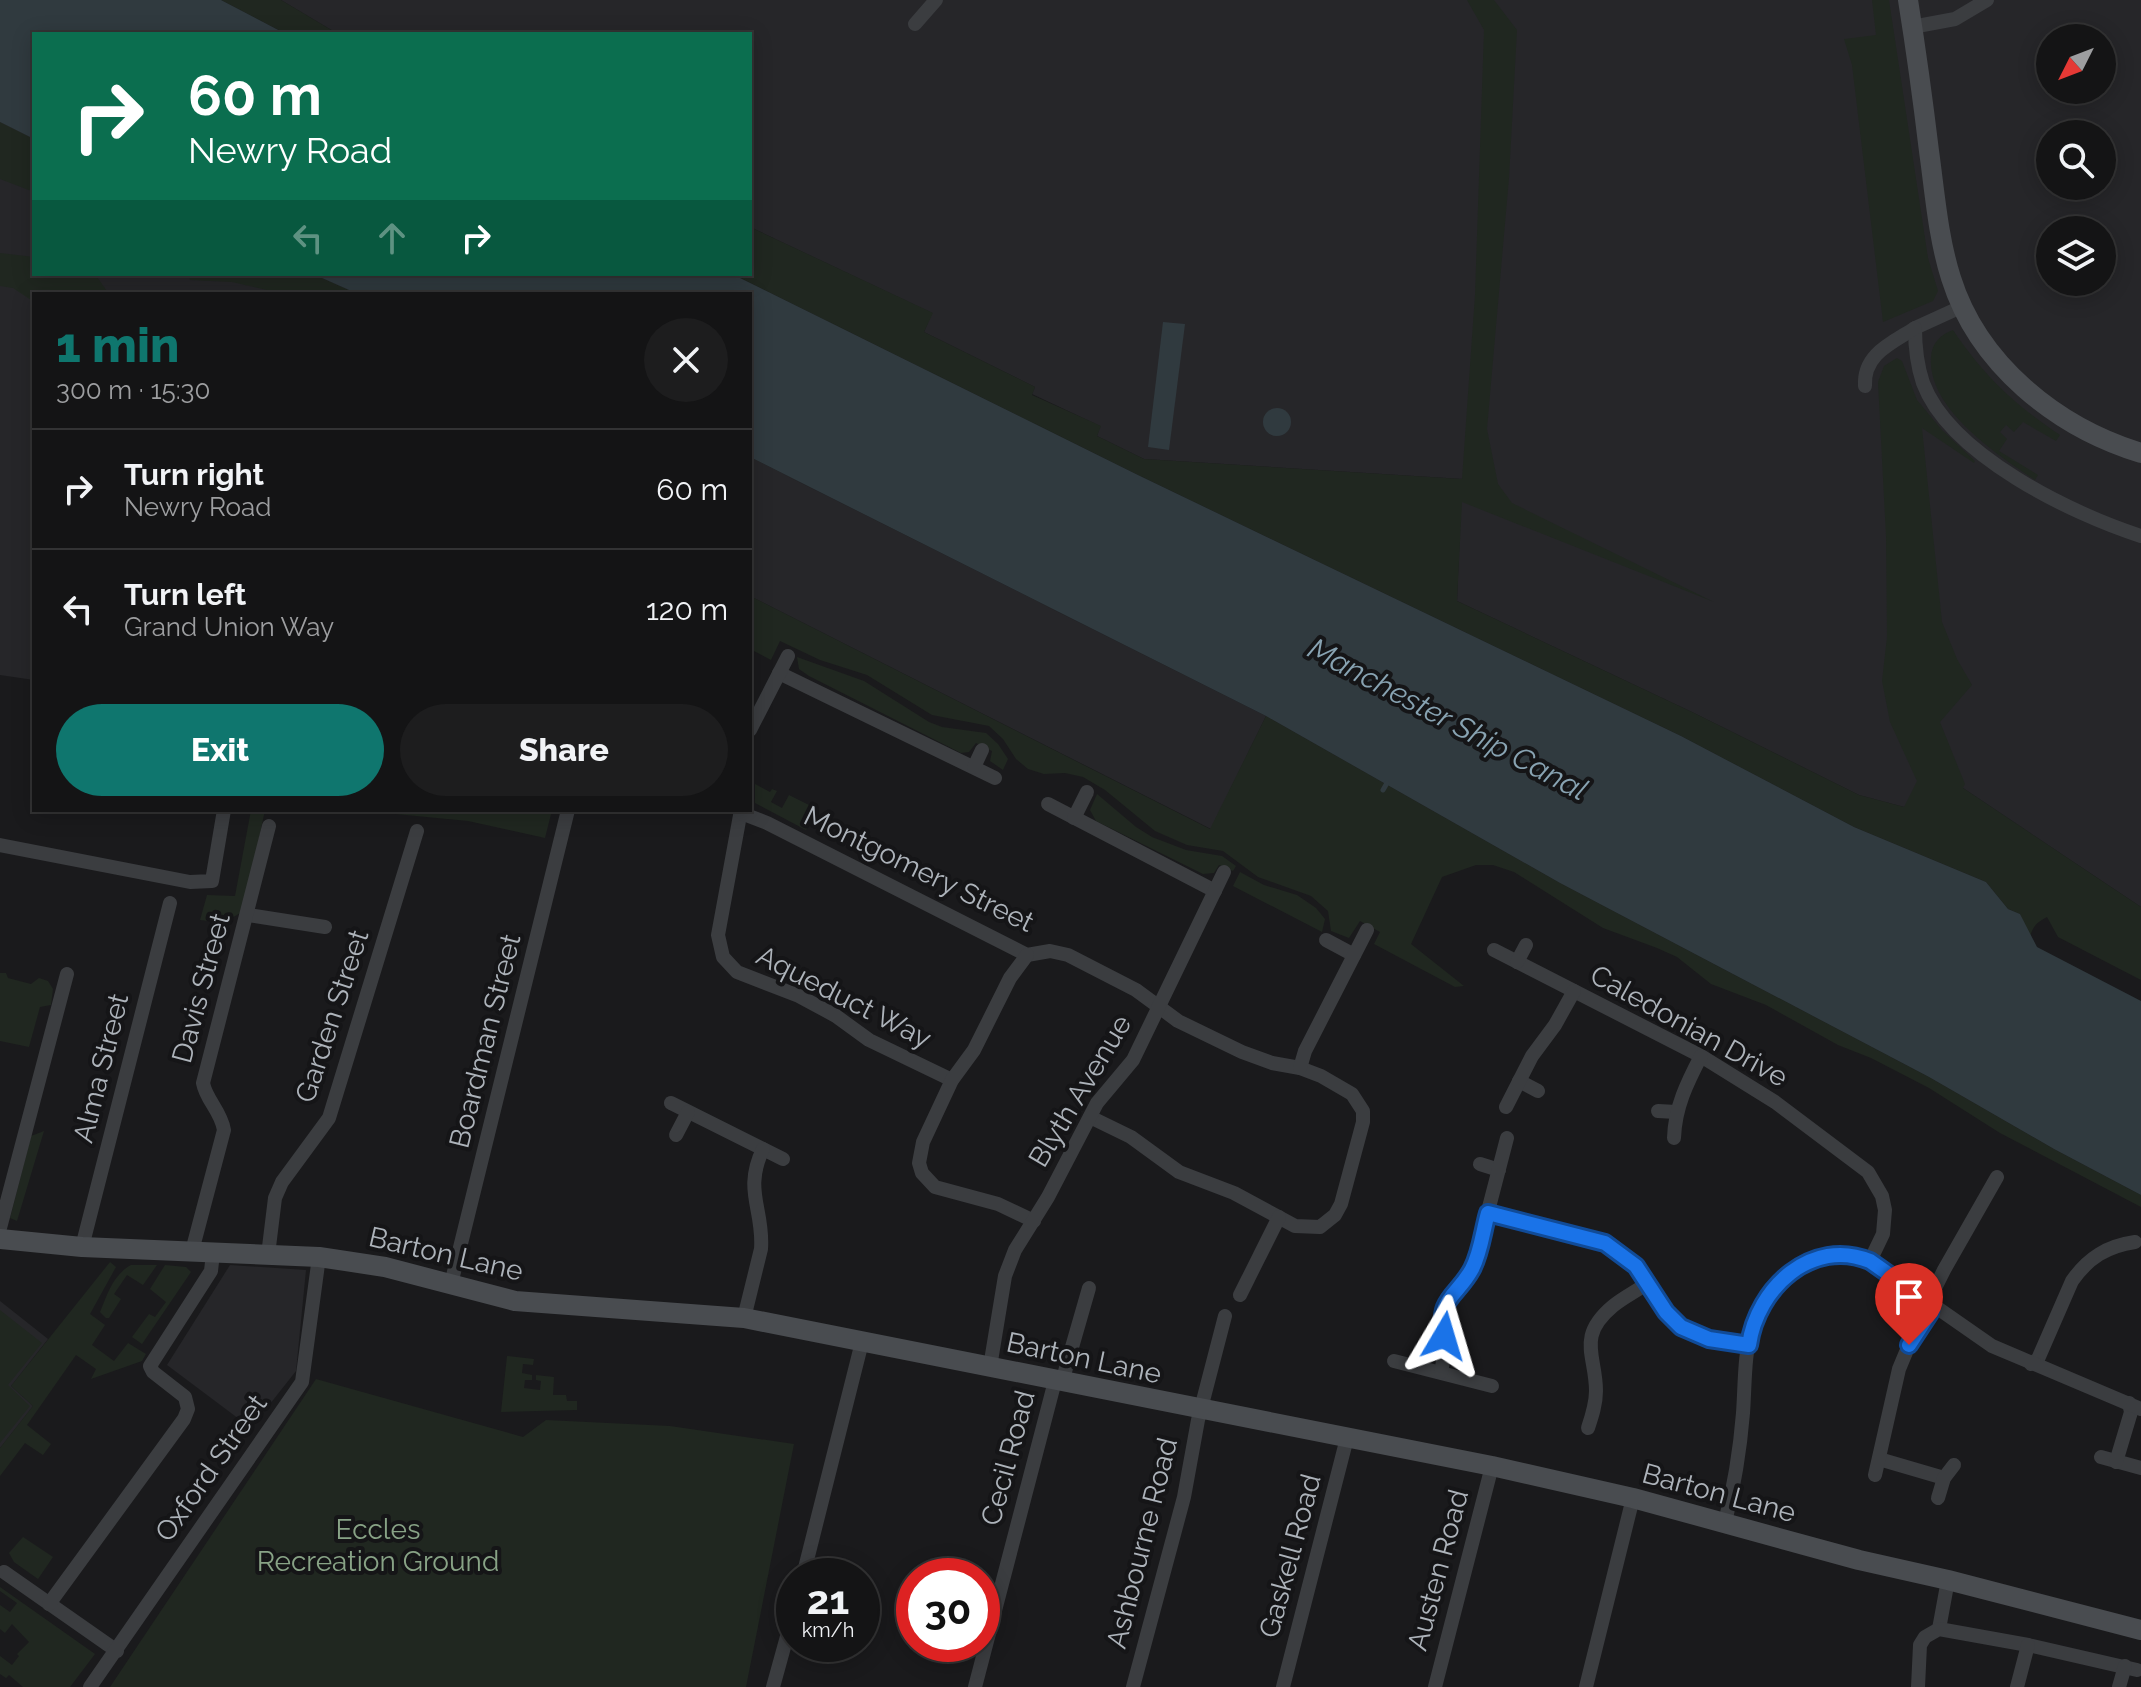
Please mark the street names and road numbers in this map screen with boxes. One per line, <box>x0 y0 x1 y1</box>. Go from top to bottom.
street label: Montgomery Street <box>799 799 1040 939</box>
street label: Davis Street <box>165 909 237 1067</box>
street label: Garden Street <box>289 925 376 1107</box>
street label: Boardman Street <box>442 930 528 1151</box>
street label: Aqueduct Way <box>751 939 937 1055</box>
street label: Caledonian Drive <box>1585 958 1793 1094</box>
street label: Alma Street <box>67 990 136 1146</box>
street label: Blyth Avenue <box>1022 1009 1138 1173</box>
street label: Barton Lane <box>366 1220 526 1288</box>
street label: Barton Lane <box>1004 1326 1164 1390</box>
street label: Cecil Road <box>974 1387 1042 1529</box>
street label: Oxford Street <box>148 1388 274 1548</box>
street label: Ashbourne Road <box>1100 1434 1184 1652</box>
street label: Barton Lane <box>1639 1457 1799 1529</box>
street label: Gaskell Road <box>1252 1471 1328 1641</box>
street label: Austen Road <box>1401 1486 1475 1654</box>

